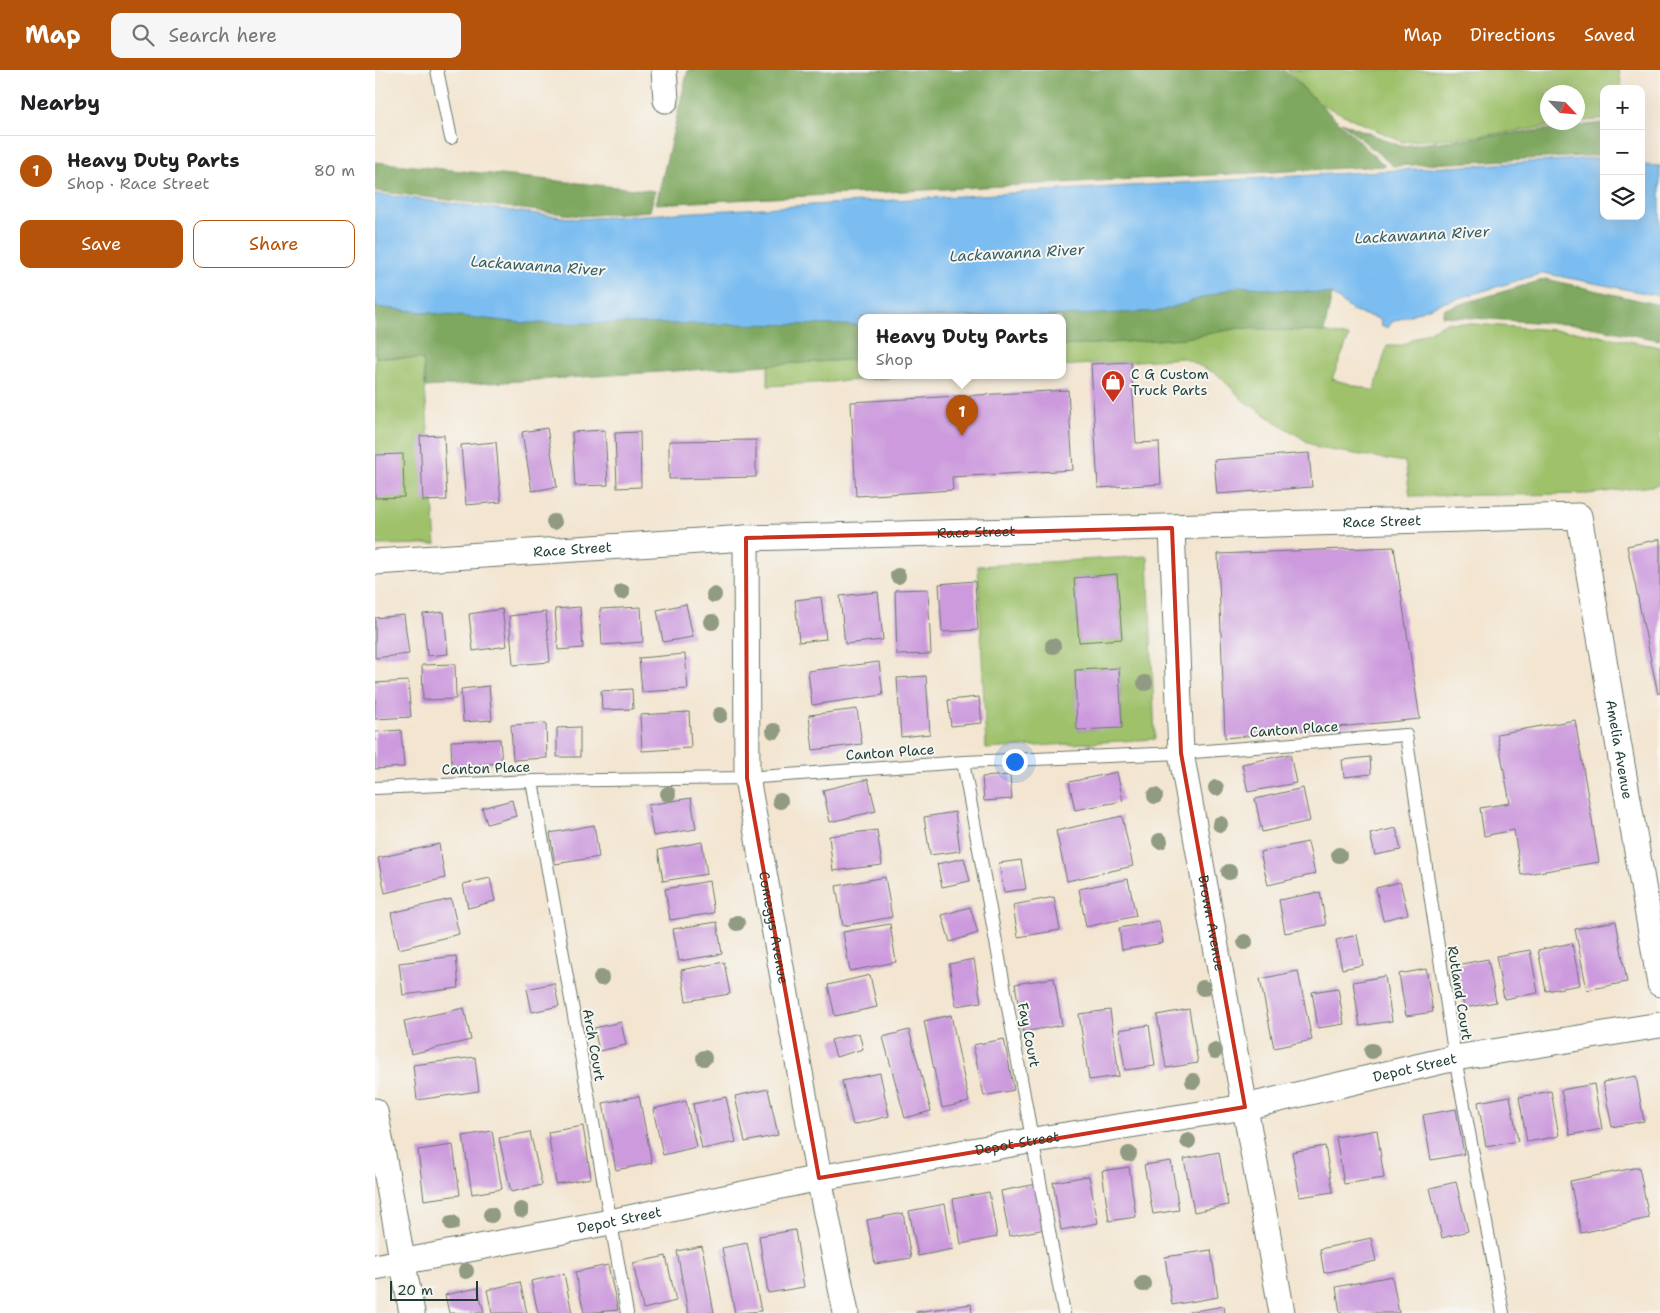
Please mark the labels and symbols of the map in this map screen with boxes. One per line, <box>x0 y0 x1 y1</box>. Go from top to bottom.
north arrow <box>1540 85 1585 130</box>
water label: Lackawanna River <box>1354 221 1491 249</box>
water label: Lackawanna River <box>949 239 1086 267</box>
water label: Lackawanna River <box>470 251 607 281</box>
place label: C G Custom Truck Parts <box>1131 365 1209 399</box>
shop icon: C G Custom Truck Parts <box>1100 369 1126 403</box>
pin: 1 <box>946 395 978 436</box>
street label: Race Street <box>1342 511 1422 531</box>
street label: Race Street <box>937 522 1016 542</box>
street label: Race Street <box>533 538 612 561</box>
street label: Amelia Avenue <box>1602 698 1637 801</box>
street label: Canton Place <box>1249 717 1339 741</box>
street label: Canton Place <box>845 740 935 764</box>
your location <box>1002 749 1028 775</box>
street label: Canton Place <box>441 757 531 779</box>
street label: Comegys Avenue <box>755 870 793 985</box>
street label: Brown Avenue <box>1194 874 1229 973</box>
street label: Rutland Court <box>1444 944 1476 1042</box>
street label: Fay Court <box>1014 1001 1044 1069</box>
street label: Arch Court <box>579 1007 609 1083</box>
street label: Depot Street <box>1371 1049 1458 1086</box>
street label: Depot Street <box>973 1127 1061 1159</box>
street label: Depot Street <box>576 1202 663 1237</box>
scale bar <box>390 1278 477 1301</box>

